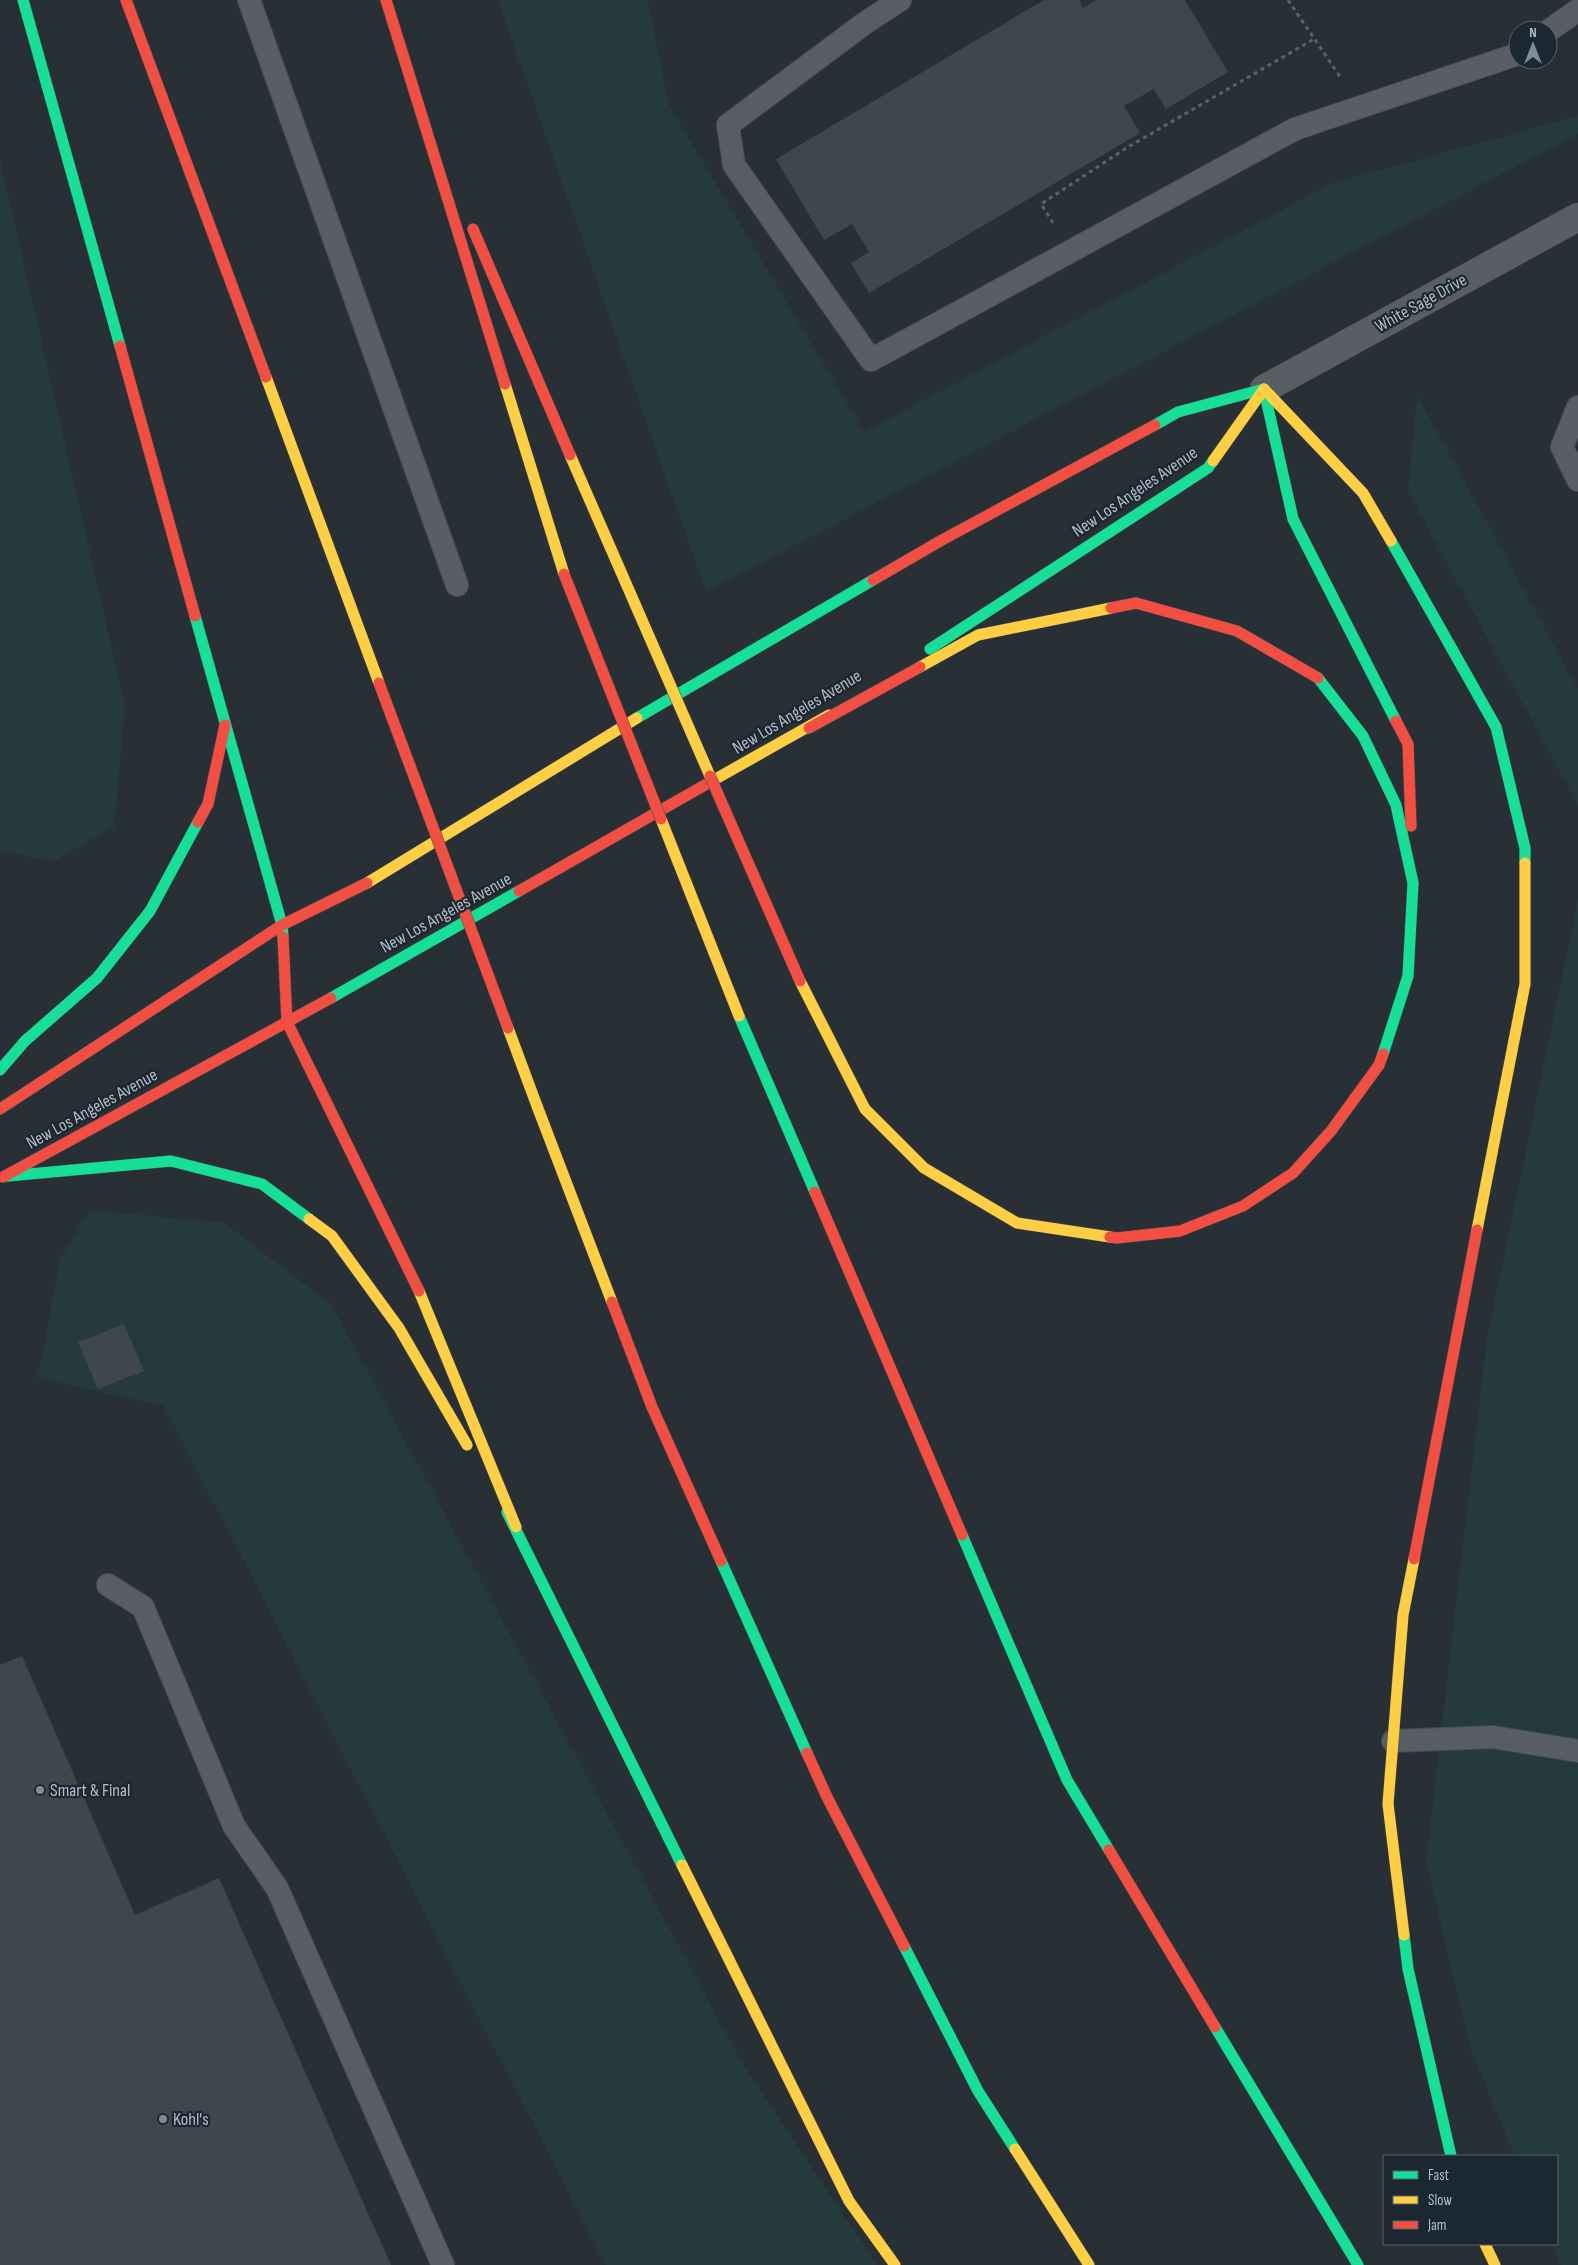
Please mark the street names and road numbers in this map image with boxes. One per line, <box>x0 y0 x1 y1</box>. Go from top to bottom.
street label: White Sage Drive <box>1372 269 1470 337</box>
street label: New Los Angeles Avenue <box>1068 442 1202 542</box>
street label: New Los Angeles Avenue <box>729 665 865 759</box>
street label: New Los Angeles Avenue <box>377 868 515 958</box>
street label: New Los Angeles Avenue <box>23 1064 161 1154</box>

